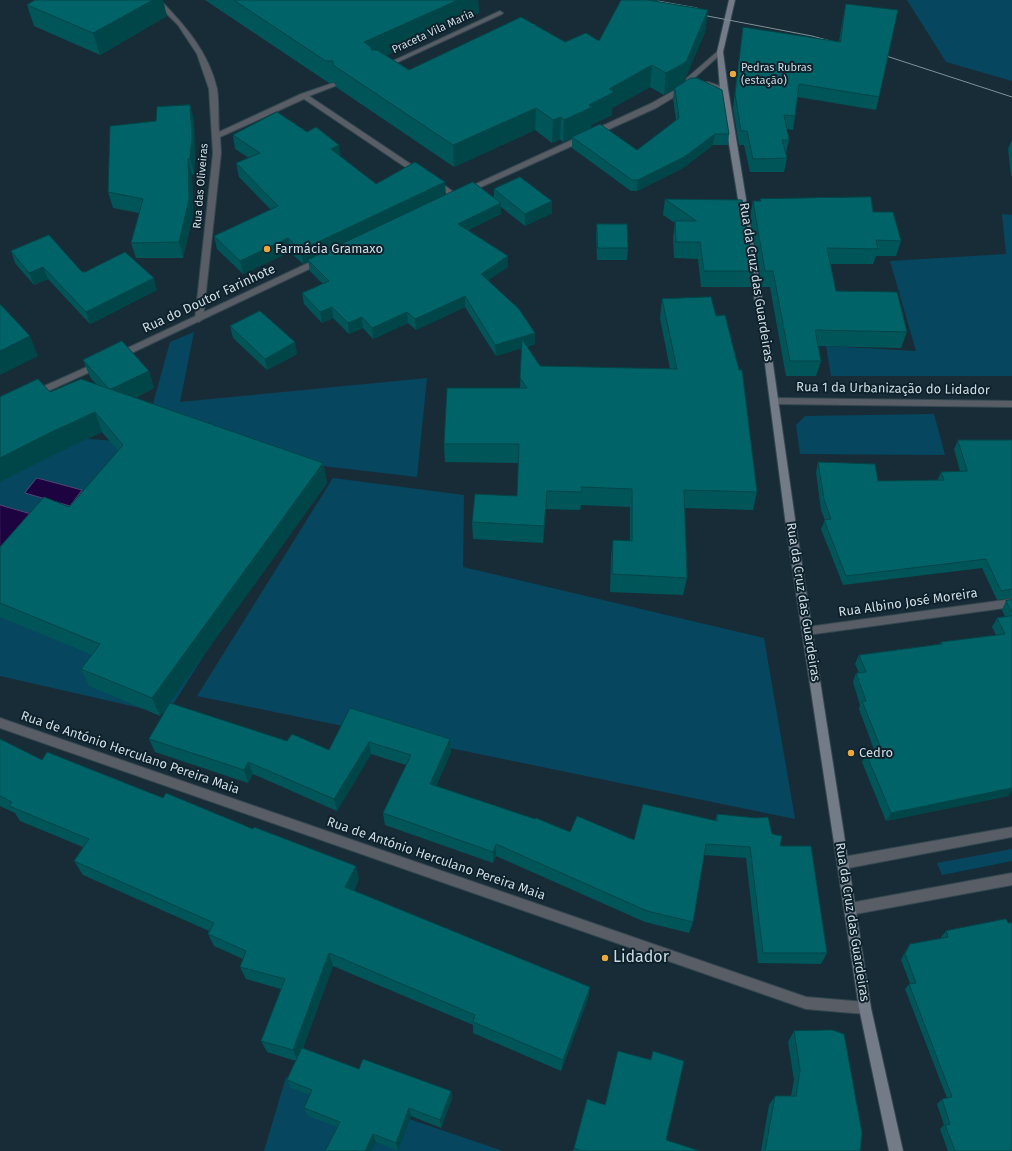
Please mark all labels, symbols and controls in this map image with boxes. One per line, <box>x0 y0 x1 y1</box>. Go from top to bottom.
street label: Praceta Vila Maria <box>390 7 476 57</box>
place label: Pedras Rubras (estação) <box>741 61 812 87</box>
marker: Pedras Rubras (estação) <box>728 69 738 79</box>
street label: Rua das Oliveiras <box>191 143 211 229</box>
street label: Rua da Cruz das Guardeiras <box>736 201 776 363</box>
place label: Farmácia Gramaxo <box>275 241 383 257</box>
marker: Farmácia Gramaxo <box>262 244 272 254</box>
street label: Rua do Doutor Farinhote <box>140 261 278 337</box>
street label: Rua 1 da Urbanização do Lidador <box>796 380 990 398</box>
street label: Rua da Cruz das Guardeiras <box>783 521 823 683</box>
street label: Rua Albino José Moreira <box>838 586 978 620</box>
street label: Rua de António Herculano Pereira Maia <box>19 708 241 798</box>
place label: Cedro <box>859 745 893 761</box>
marker: Cedro <box>846 748 856 758</box>
street label: Rua de António Herculano Pereira Maia <box>325 814 547 904</box>
street label: Rua da Cruz das Guardeiras <box>832 841 872 1003</box>
place label: Lidador <box>613 948 669 968</box>
marker: Lidador <box>600 953 610 963</box>

